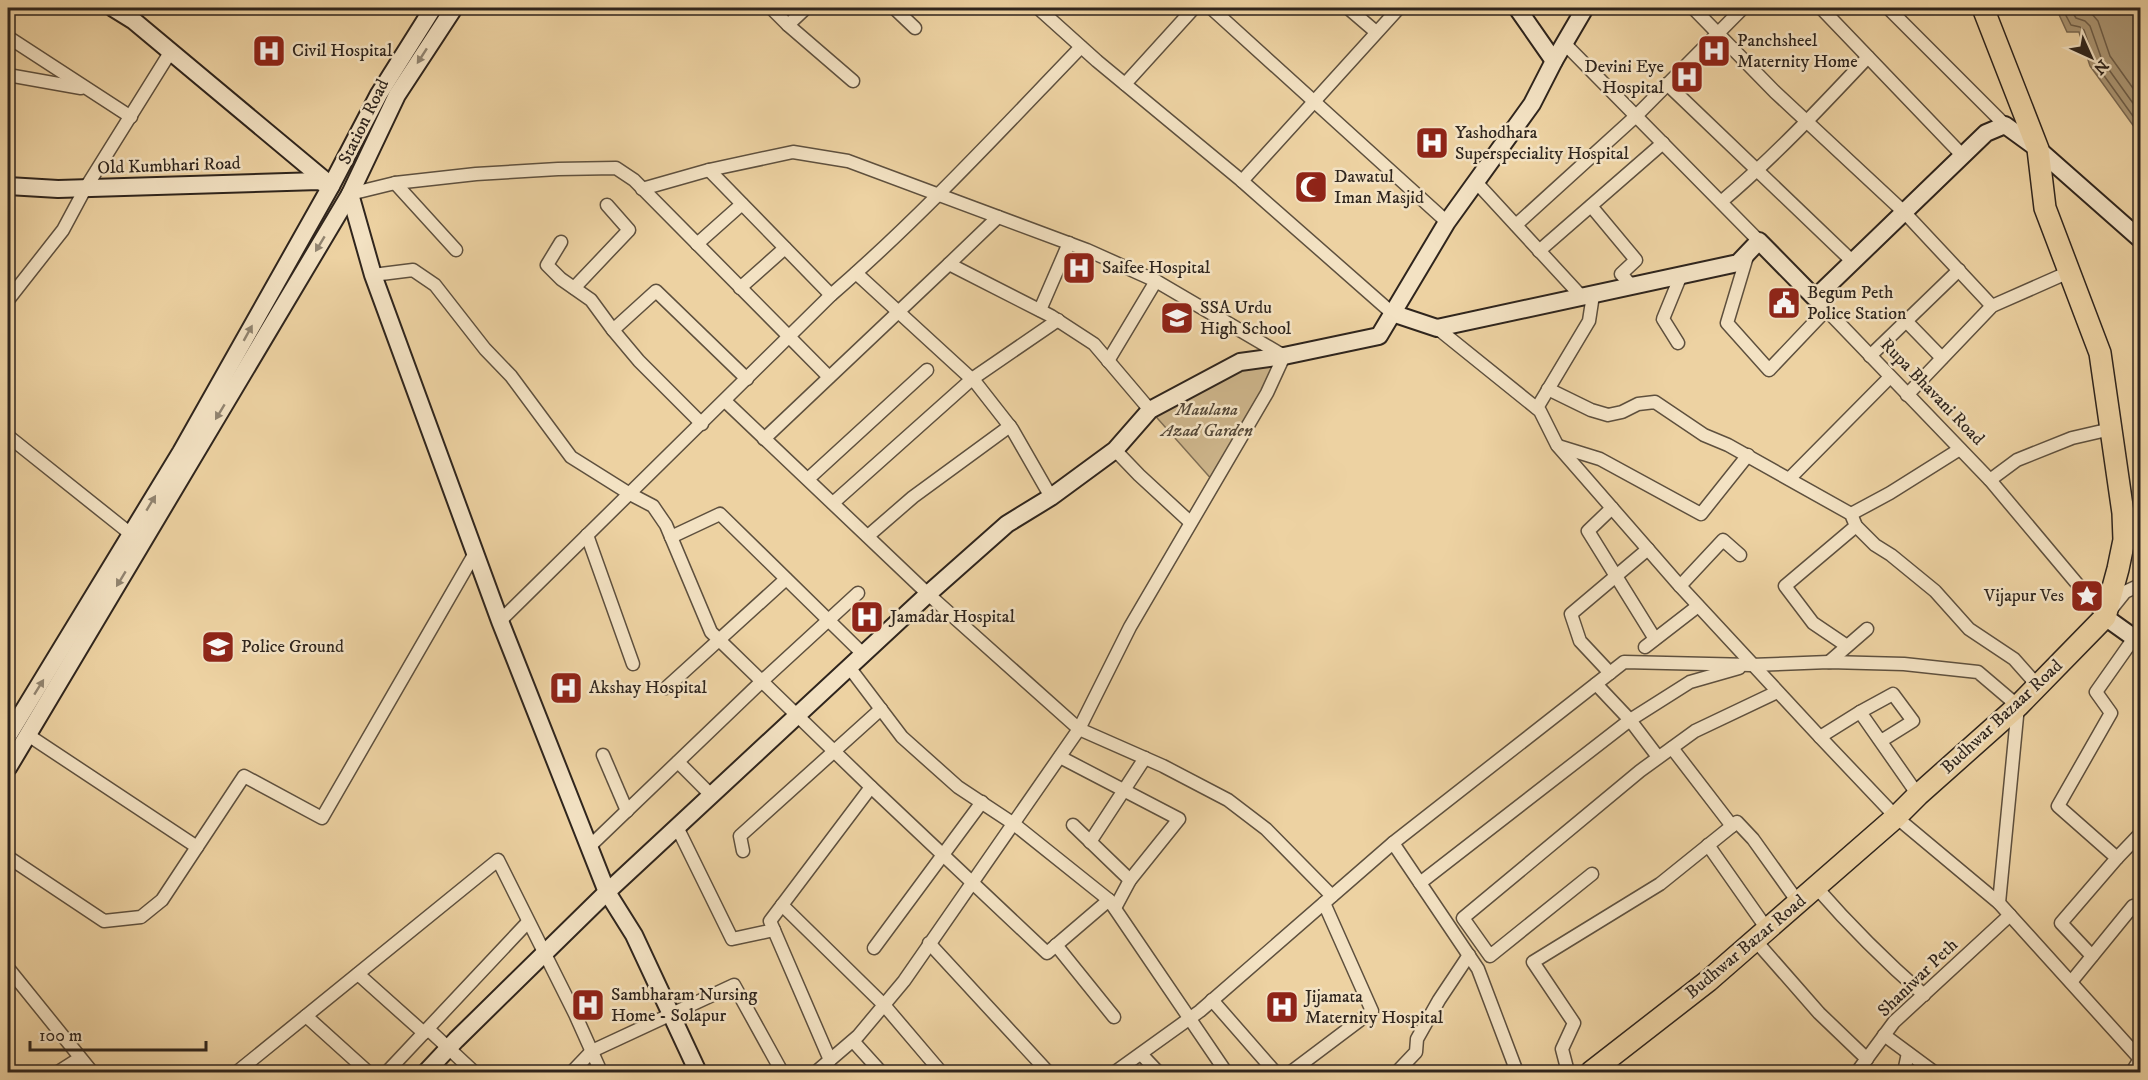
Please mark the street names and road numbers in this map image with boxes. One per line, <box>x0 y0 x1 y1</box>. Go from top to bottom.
street label: Station Road <box>334 76 394 168</box>
street label: Old Kumbhari Road <box>97 153 241 179</box>
street label: Rupa Bhavani Road <box>1875 334 1989 450</box>
street label: Budhwar Bazaar Road <box>1937 655 2067 779</box>
street label: Budhwar Bazar Road <box>1681 890 1811 1004</box>
street label: Shaniwar Peth <box>1873 934 1963 1022</box>

